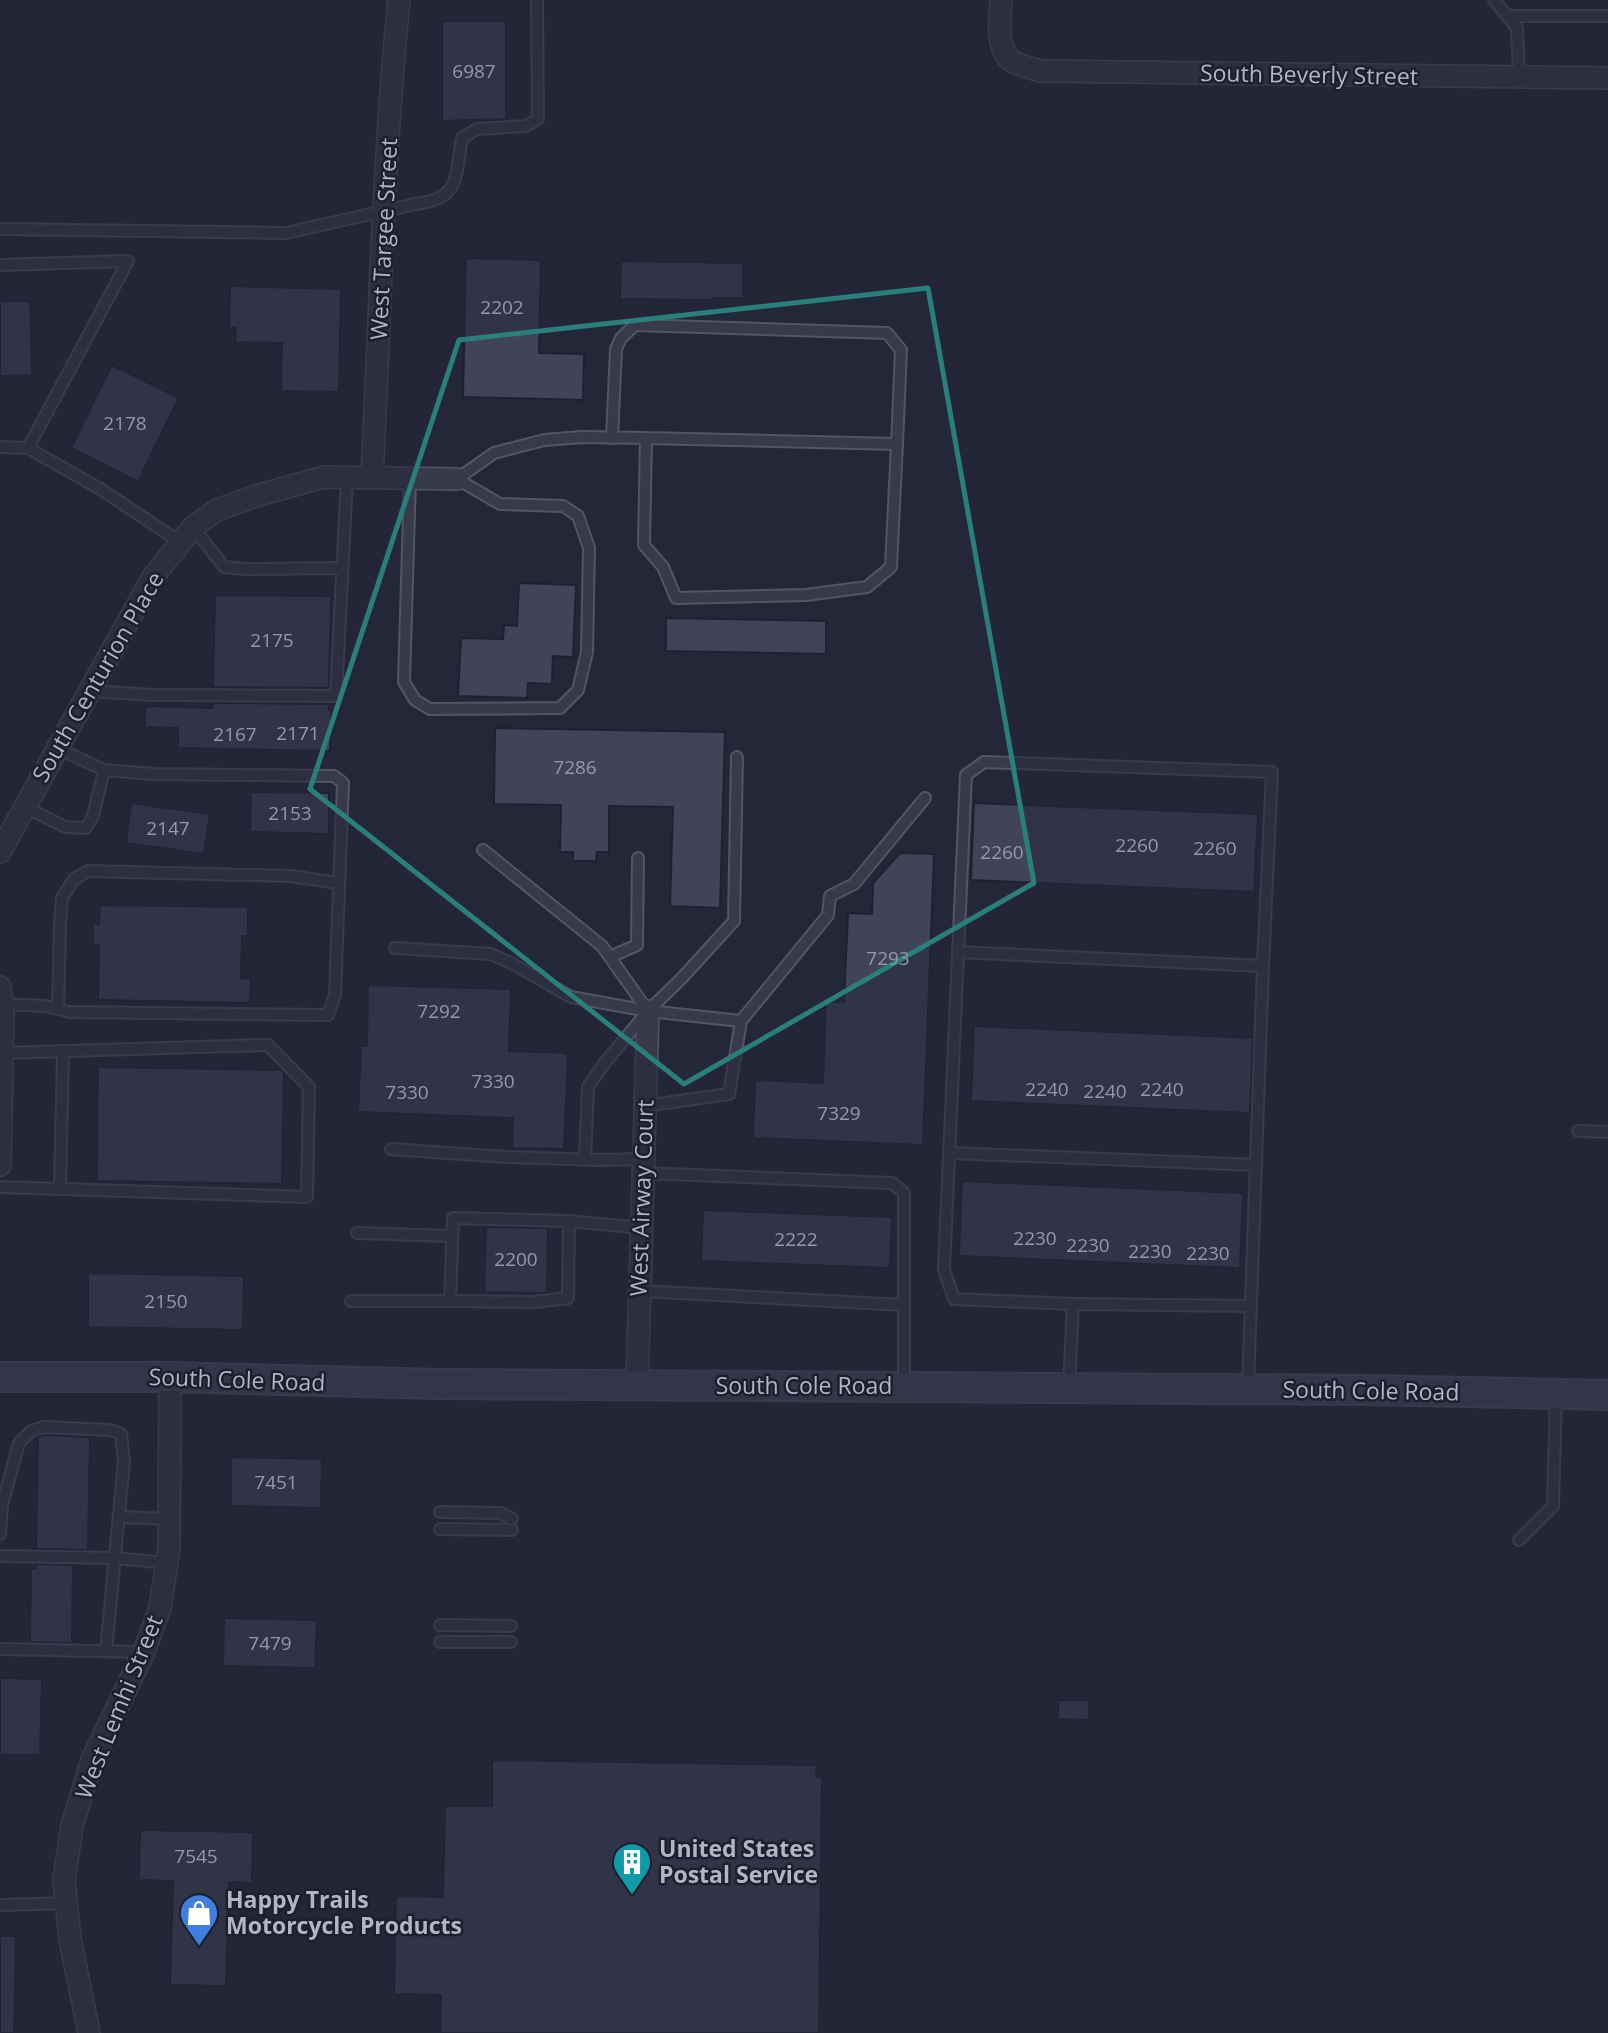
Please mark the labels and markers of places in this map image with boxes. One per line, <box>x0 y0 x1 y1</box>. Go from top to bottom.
place label: United States Postal Service <box>659 1832 818 1890</box>
building icon: United States Postal Service <box>611 1841 653 1896</box>
place label: Happy Trails Motorcycle Products <box>226 1883 462 1941</box>
shop icon: Happy Trails Motorcycle Products <box>178 1892 220 1947</box>

